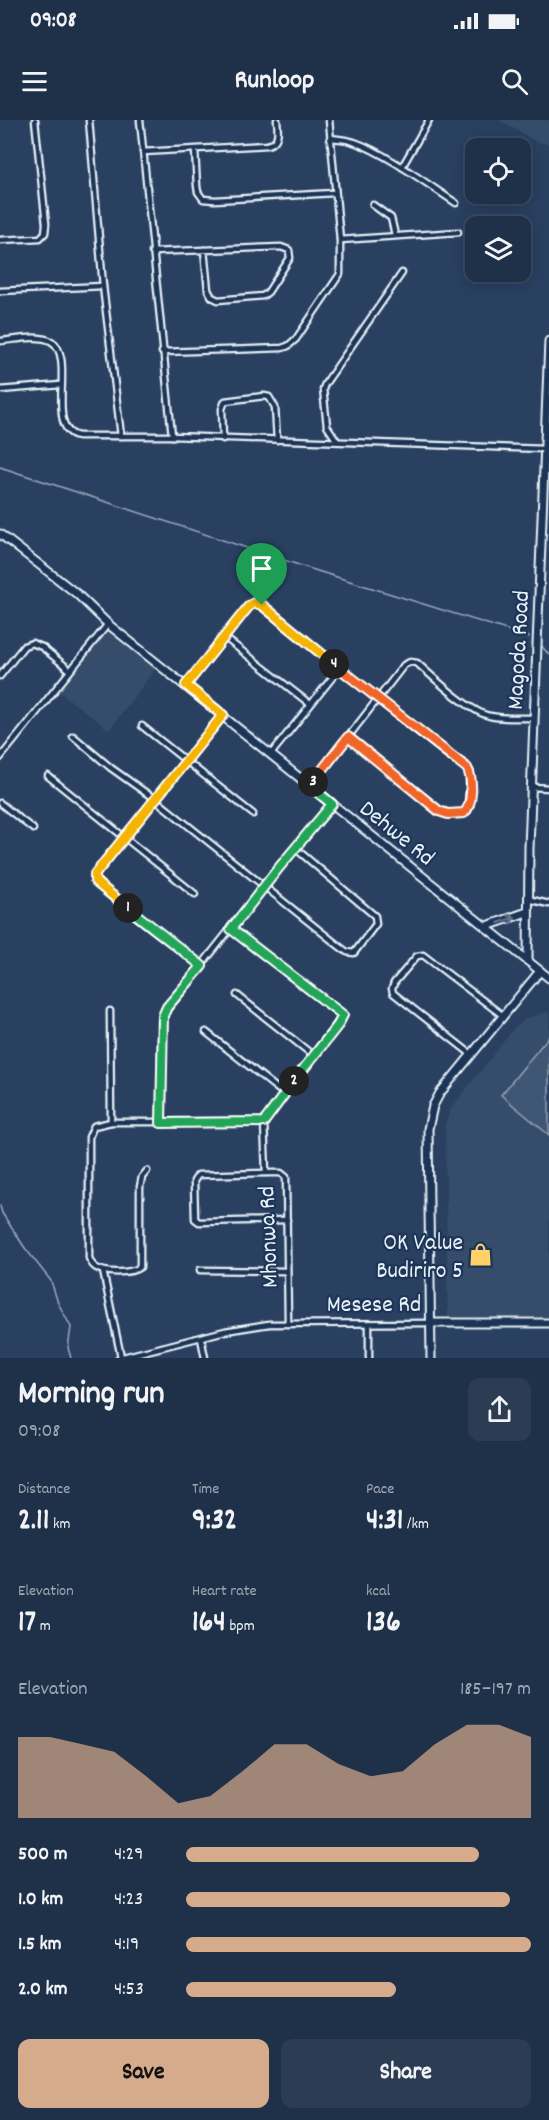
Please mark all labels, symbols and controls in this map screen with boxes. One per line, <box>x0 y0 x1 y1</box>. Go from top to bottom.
text: 09:08 <box>30 6 77 37</box>
text: Runloop <box>234 62 315 101</box>
icon: menu <box>18 65 51 98</box>
icon: search <box>498 65 531 98</box>
map controls <box>465 138 531 282</box>
button: locate <box>465 138 531 204</box>
button: layers <box>465 216 531 282</box>
pin <box>236 543 287 605</box>
icon: arrive <box>245 552 278 585</box>
street label: Magoda Road <box>500 590 540 711</box>
pin: 4 <box>319 649 349 679</box>
text: 4 <box>331 652 337 675</box>
pin: 3 <box>298 767 328 797</box>
text: 3 <box>309 770 317 793</box>
street label: Dehwe Rd <box>351 793 441 875</box>
pin: 1 <box>113 893 143 923</box>
text: 1 <box>126 896 130 919</box>
one-way arrow <box>497 914 516 925</box>
pin: 2 <box>279 1066 309 1096</box>
text: 2 <box>291 1069 298 1092</box>
street label: Mhonwa Rd <box>251 1185 289 1288</box>
place label: OK Value Budiriro 5 <box>376 1227 463 1289</box>
shop icon: OK Value Budiriro 5 <box>468 1242 494 1268</box>
street label: Mesese Rd <box>327 1289 421 1323</box>
text: Morning run <box>18 1372 165 1419</box>
button: share <box>468 1378 531 1441</box>
text: 09:08 <box>18 1418 60 1446</box>
text: Distance <box>18 1478 70 1501</box>
text: Time <box>192 1478 219 1501</box>
text: Pace <box>366 1478 394 1501</box>
text: 2.11 <box>18 1501 49 1544</box>
text: 9:32 <box>192 1501 237 1544</box>
text: 4:31 <box>366 1501 403 1544</box>
text: km <box>49 1513 70 1536</box>
text: /km <box>403 1513 429 1536</box>
text: Elevation <box>18 1580 74 1603</box>
text: Heart rate <box>192 1580 257 1603</box>
text: kcal <box>366 1580 390 1603</box>
text: 17 <box>18 1603 36 1646</box>
text: 164 <box>192 1603 226 1646</box>
text: 136 <box>366 1603 401 1646</box>
text: m <box>36 1615 51 1638</box>
text: bpm <box>226 1615 255 1638</box>
text: Elevation <box>18 1676 88 1704</box>
text: 185–197 m <box>460 1676 531 1704</box>
text: 500 m <box>18 1841 67 1869</box>
text: 4:29 <box>114 1841 144 1869</box>
text: 1.0 km <box>18 1886 63 1914</box>
text: 4:23 <box>114 1886 143 1914</box>
text: 1.5 km <box>18 1931 61 1959</box>
text: 4:19 <box>114 1931 139 1959</box>
text: 2.0 km <box>18 1976 67 2004</box>
text: 4:53 <box>114 1976 144 2004</box>
button: Save <box>18 2039 269 2108</box>
button: Share <box>281 2039 531 2108</box>

